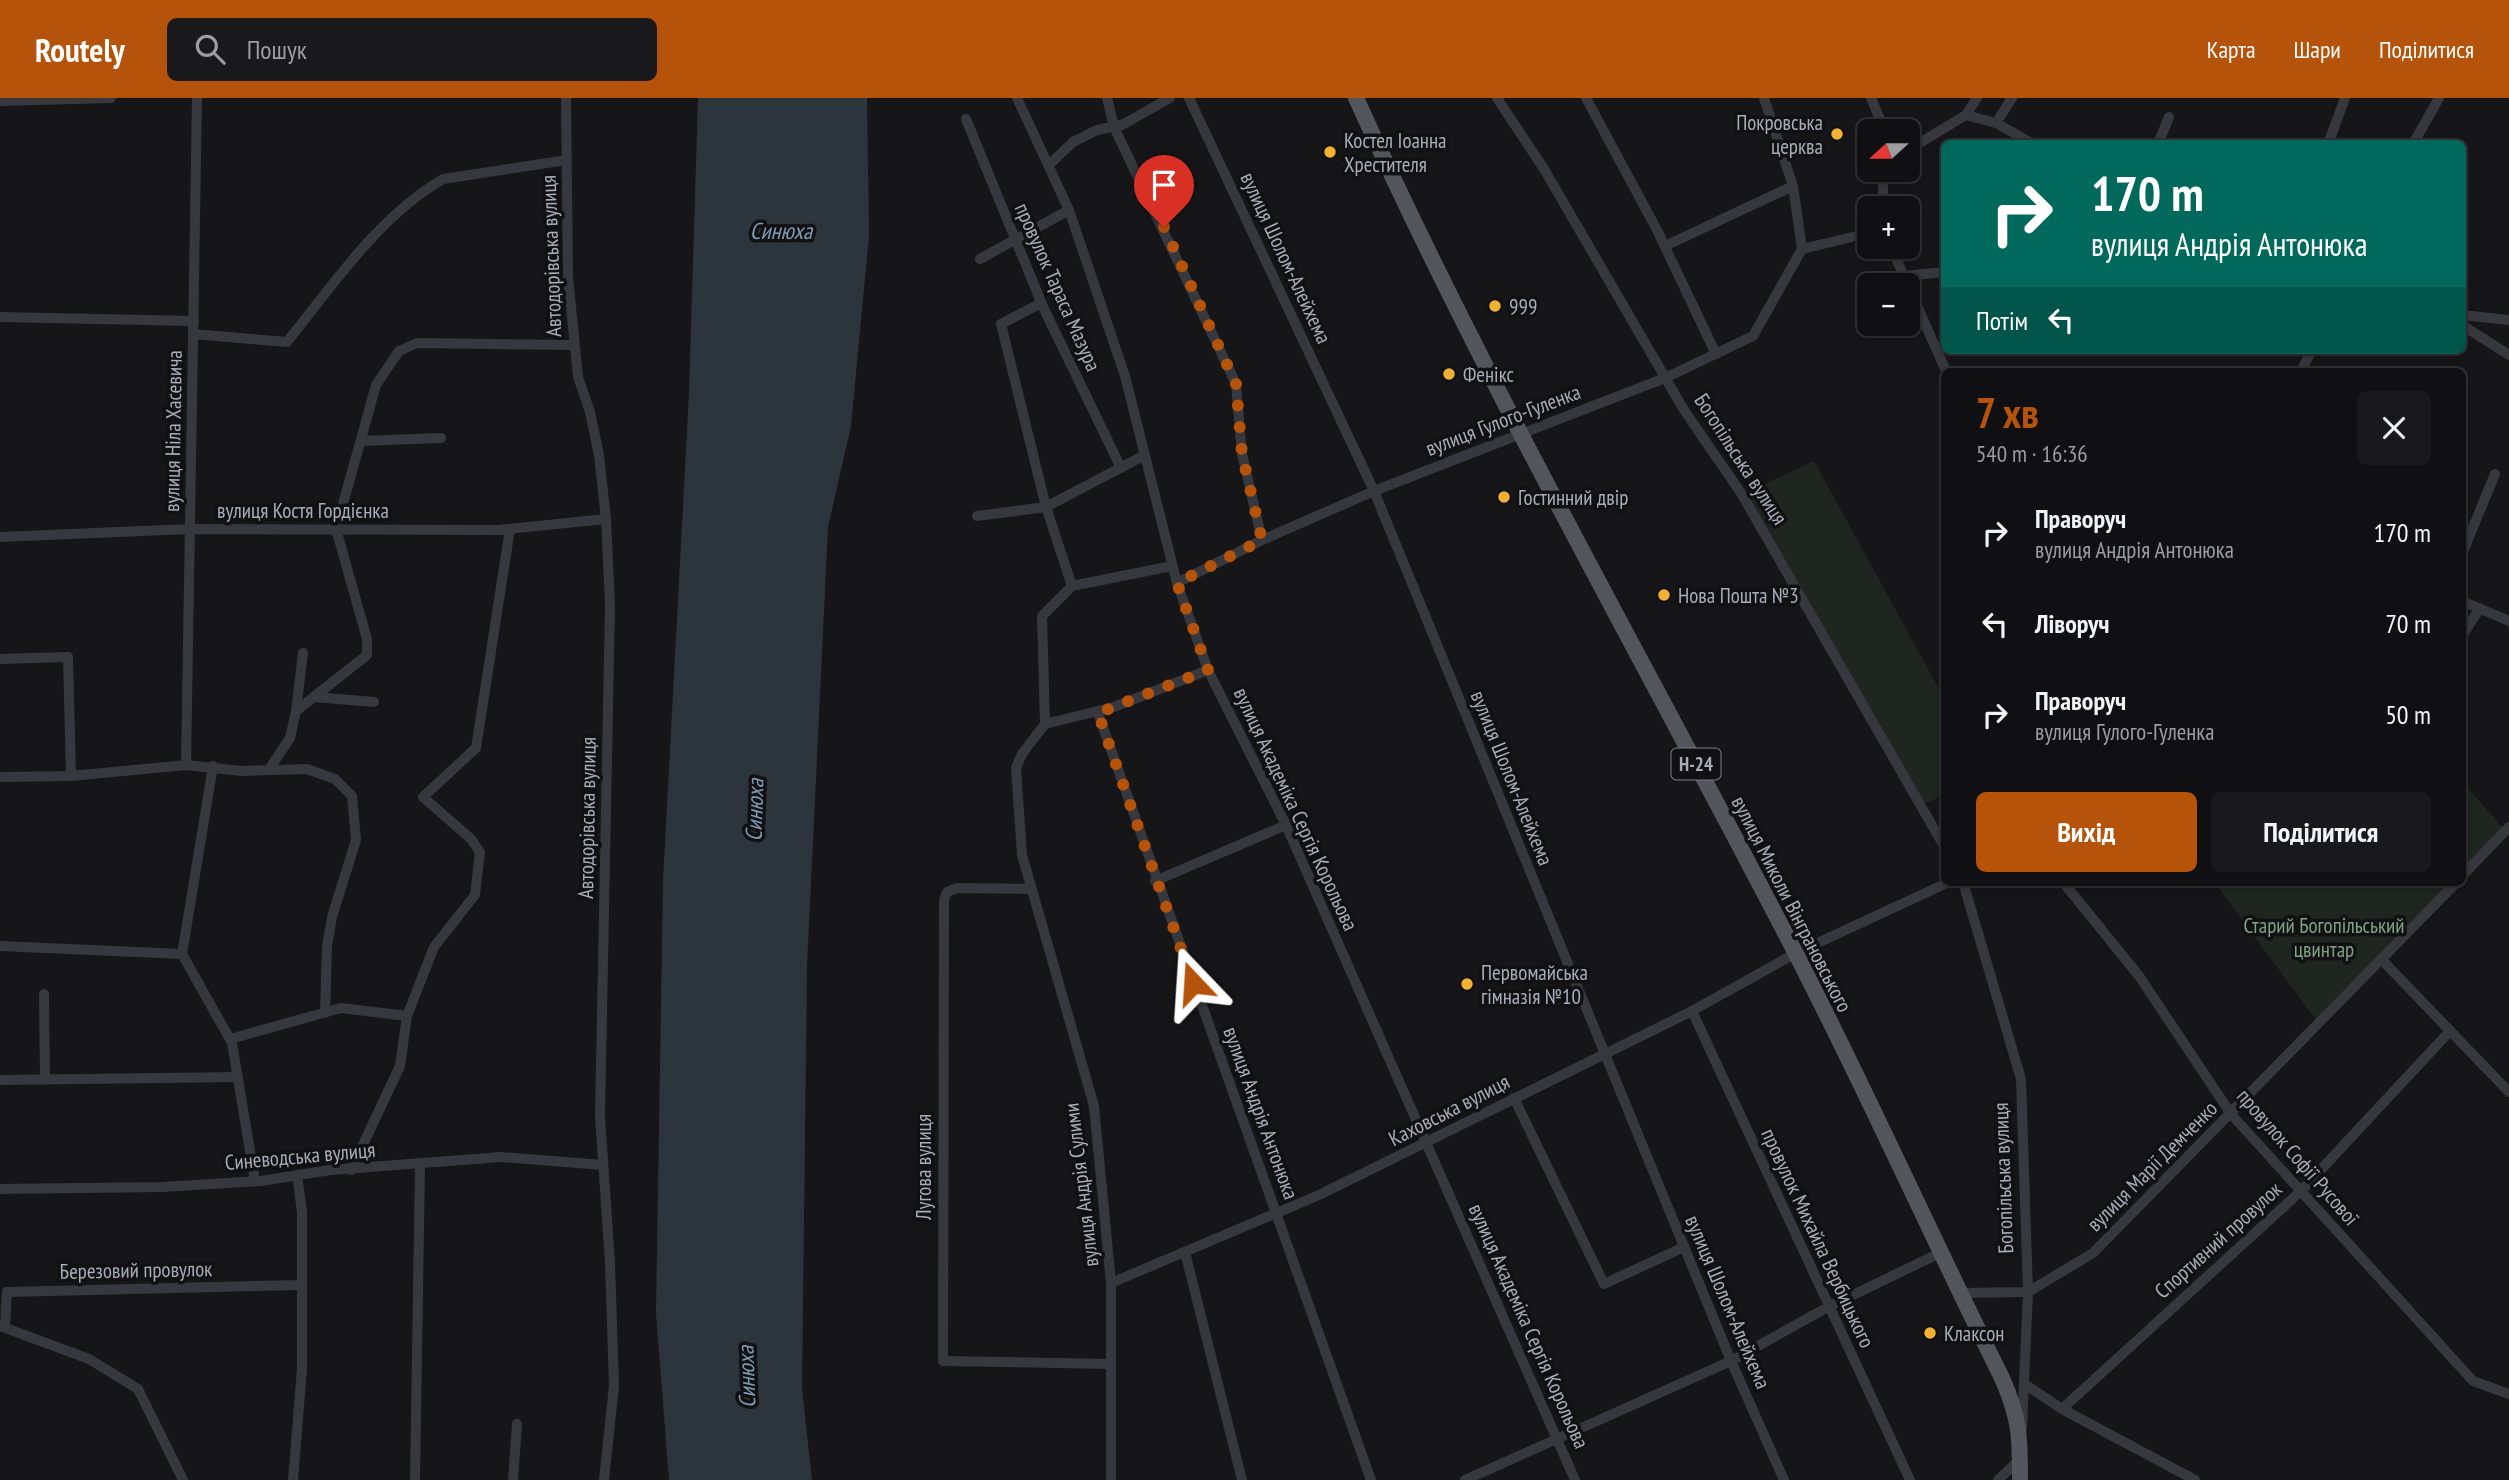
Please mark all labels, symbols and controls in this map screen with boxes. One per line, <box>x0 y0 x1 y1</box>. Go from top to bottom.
search box <box>167 18 657 81</box>
text: Routely <box>35 28 125 71</box>
icon: search <box>191 30 229 68</box>
text: Пошук <box>247 33 307 66</box>
text: Карта <box>2207 34 2256 65</box>
text: Шари <box>2294 34 2341 65</box>
text: Поділитися <box>2379 34 2474 65</box>
place label: Покровська церква <box>1736 109 1823 160</box>
north arrow <box>1857 119 1920 182</box>
map controls <box>1857 119 1920 336</box>
marker: Покровська церква <box>1829 126 1845 142</box>
place label: Костел Іоанна Хрестителя <box>1344 127 1446 178</box>
marker: Костел Іоанна Хрестителя <box>1322 144 1338 160</box>
pin <box>1134 155 1194 227</box>
text: 170 m <box>2091 161 2204 225</box>
icon: arrive <box>1145 166 1183 204</box>
street label: вулиця Шолом-Алейхема <box>1234 168 1338 348</box>
icon: right <box>1976 168 2067 259</box>
street label: Автодорівська вулиця <box>535 175 567 337</box>
button: + <box>1857 196 1920 259</box>
street label: провулок Тараса Мазура <box>1009 199 1107 375</box>
water label: Синюха <box>750 216 814 245</box>
text: вулиця Андрія Антонюка <box>2091 223 2368 265</box>
button: − <box>1857 273 1920 336</box>
place label: 999 <box>1509 293 1537 320</box>
marker: 999 <box>1487 298 1503 314</box>
icon: left <box>2042 301 2080 339</box>
text: Потім <box>1976 304 2028 337</box>
street label: вулиця Ніла Хасевича <box>158 350 188 512</box>
place label: Фенікс <box>1463 361 1515 388</box>
marker: Фенікс <box>1441 366 1457 382</box>
street label: вулиця Гулого-Гуленка <box>1422 378 1584 462</box>
text: 7 хв <box>1976 385 2039 440</box>
street label: Богопільська вулиця <box>1689 388 1793 530</box>
button: close <box>2357 391 2431 465</box>
text: 540 m · 16:36 <box>1976 439 2088 468</box>
place label: Гостинний двір <box>1518 484 1628 511</box>
marker: Гостинний двір <box>1496 489 1512 505</box>
street label: вулиця Костя Гордієнка <box>217 497 389 524</box>
text: Праворуч <box>2035 502 2126 535</box>
icon: right <box>1976 514 2014 552</box>
text: 170 m <box>2373 516 2431 549</box>
text: вулиця Андрія Антонюка <box>2035 535 2234 564</box>
place label: Нова Пошта №3 <box>1678 582 1799 609</box>
marker: Нова Пошта №3 <box>1656 587 1672 603</box>
icon: left <box>1976 605 2014 643</box>
text: Ліворуч <box>2035 607 2109 640</box>
text: 70 m <box>2385 607 2431 640</box>
street label: вулиця Академіка Сергія Корольова <box>1228 683 1364 935</box>
text: Праворуч <box>2035 684 2126 717</box>
street label: вулиця Шолом-Алейхема <box>1465 687 1559 869</box>
icon: right <box>1976 696 2014 734</box>
text: 50 m <box>2385 698 2431 731</box>
text: вулиця Гулого-Гуленка <box>2035 717 2214 746</box>
street label: Автодорівська вулиця <box>572 737 602 899</box>
road number: Н-24 <box>1672 748 1720 779</box>
water label: Синюха <box>738 777 770 842</box>
street label: вулиця Миколи Вінграновського <box>1726 791 1858 1017</box>
button: Вихід <box>1976 792 2197 872</box>
button: Поділитися <box>2211 792 2431 872</box>
park label: Старий Богопільський цвинтар <box>2244 912 2405 963</box>
position arrow <box>1156 946 1230 1020</box>
place label: Первомайська гімназія №10 <box>1481 959 1588 1010</box>
marker: Первомайська гімназія №10 <box>1459 976 1475 992</box>
street label: вулиця Андрія Антонюка <box>1217 1023 1305 1203</box>
street label: Каховська вулиця <box>1384 1068 1514 1152</box>
street label: провулок Софії Русової <box>2231 1083 2365 1231</box>
street label: вулиця Марії Демченко <box>2081 1095 2223 1237</box>
street label: вулиця Андрія Сулими <box>1058 1102 1104 1268</box>
street label: Богопільська вулиця <box>1987 1102 2019 1254</box>
street label: Лугова вулиця <box>910 1114 937 1221</box>
street label: провулок Михайла Вербицького <box>1755 1124 1881 1352</box>
street label: Синеводська вулиця <box>224 1136 376 1176</box>
street label: Спортивний провулок <box>2149 1176 2287 1304</box>
street label: вулиця Академіка Сергія Корольова <box>1463 1199 1595 1453</box>
street label: вулиця Шолом-Алейхема <box>1679 1211 1777 1393</box>
street label: Березовий провулок <box>59 1255 213 1285</box>
place label: Клаксон <box>1944 1320 2004 1347</box>
marker: Клаксон <box>1922 1325 1938 1341</box>
water label: Синюха <box>730 1344 762 1409</box>

